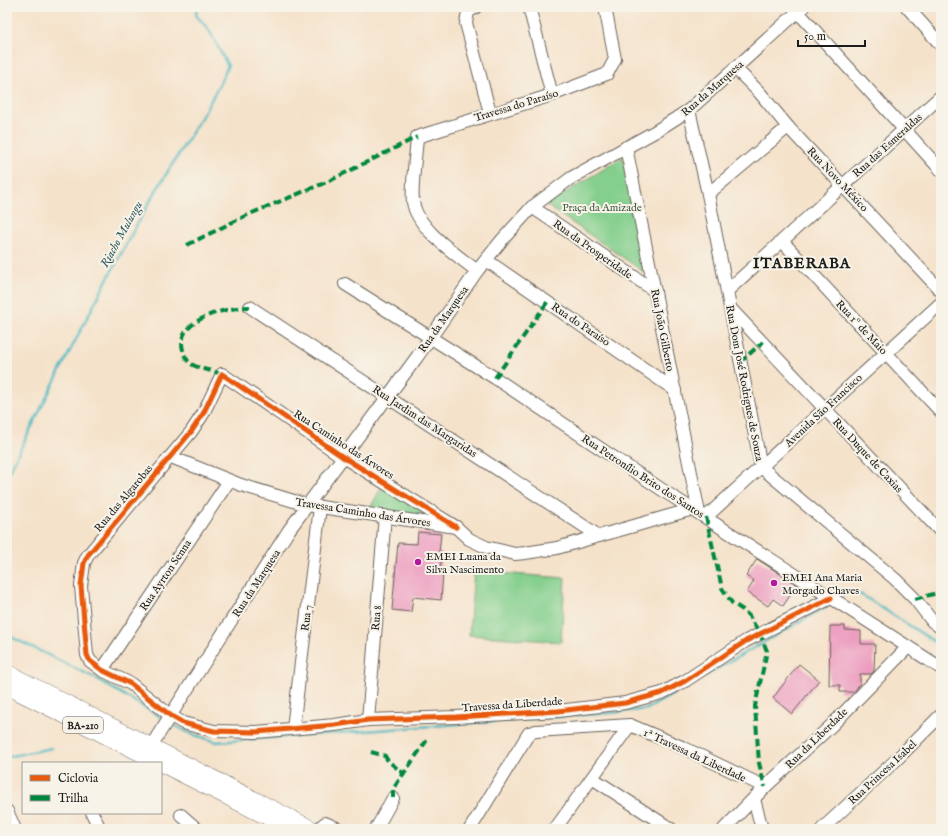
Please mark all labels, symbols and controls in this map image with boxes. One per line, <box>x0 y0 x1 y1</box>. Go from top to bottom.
scale bar <box>798 22 865 48</box>
text: 50 m <box>804 29 826 44</box>
street label: Rua da Marquesa <box>679 58 747 120</box>
street label: Travessa do Paraíso <box>472 86 560 125</box>
street label: Rua das Esmeraldas <box>850 111 926 181</box>
street label: Rua Novo México <box>804 144 871 215</box>
water label: Riacho Mulungu <box>97 198 147 271</box>
park label: Praça da Amizade <box>562 201 642 215</box>
street label: Rua da Prosperidade <box>550 217 635 282</box>
district label: ITABERABA <box>753 254 851 273</box>
street label: Rua da Marquesa <box>416 283 472 356</box>
street label: Rua João Gilberto <box>647 288 677 373</box>
street label: Rua 1º de Maio <box>832 297 890 358</box>
street label: Rua do Paraíso <box>548 300 613 350</box>
street label: Rua Dom José Rodrigues de Souza <box>722 304 766 463</box>
street label: Avenida São Francisco <box>781 371 866 451</box>
street label: Rua Jardim das Margaridas <box>369 383 480 461</box>
street label: Rua Caminho das Árvores <box>290 407 397 483</box>
street label: Rua Duque de Caxias <box>829 415 906 496</box>
street label: Rua Petronílio Brito dos Santos <box>579 432 706 522</box>
street label: Rua das Algarobas <box>92 462 156 535</box>
street label: Travessa Caminho das Árvores <box>294 495 432 531</box>
street label: Rua Ayrton Senna <box>137 537 195 614</box>
street label: Rua da Marquesa <box>230 547 284 620</box>
place label: EMEI Luana da Silva Nascimento <box>426 550 504 577</box>
marker: EMEI Luana da Silva Nascimento <box>413 557 423 567</box>
place label: EMEI Ana Maria Morgado Chaves <box>782 571 862 598</box>
marker: EMEI Ana Maria Morgado Chaves <box>769 578 779 588</box>
street label: Rua 7 <box>298 604 316 632</box>
street label: Rua 8 <box>369 605 385 631</box>
street label: Travessa da Liberdade <box>461 694 563 715</box>
street label: Rua da Liberdade <box>783 705 851 772</box>
road number: BA-210 <box>63 717 103 733</box>
street label: 1ª Travessa da Liberdade <box>641 726 748 786</box>
street label: Rua Princesa Isabel <box>846 737 920 808</box>
legend <box>22 762 162 814</box>
text: Ciclovia <box>58 771 99 786</box>
text: Trilha <box>58 791 89 806</box>

